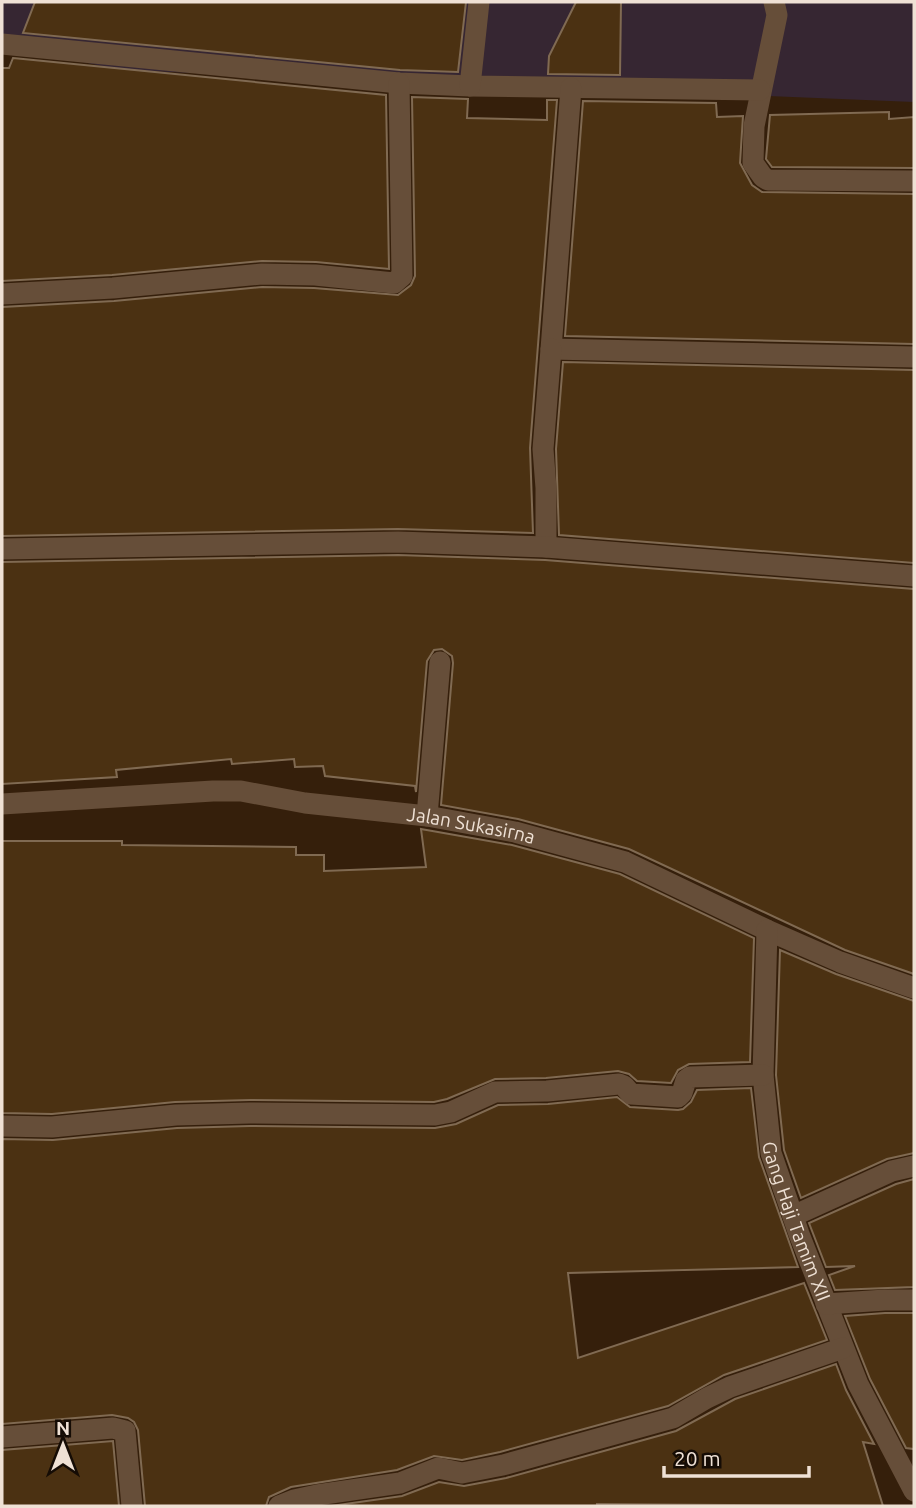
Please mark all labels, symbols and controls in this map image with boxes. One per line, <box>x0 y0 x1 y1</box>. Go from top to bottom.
street label: Jalan Sukasirna <box>406 803 538 848</box>
street label: Gang Haji Tamim XII <box>759 1140 835 1304</box>
north arrow <box>28 1410 98 1480</box>
text: N <box>56 1417 70 1439</box>
scale bar <box>664 1434 809 1478</box>
text: 20 m <box>674 1446 721 1470</box>

